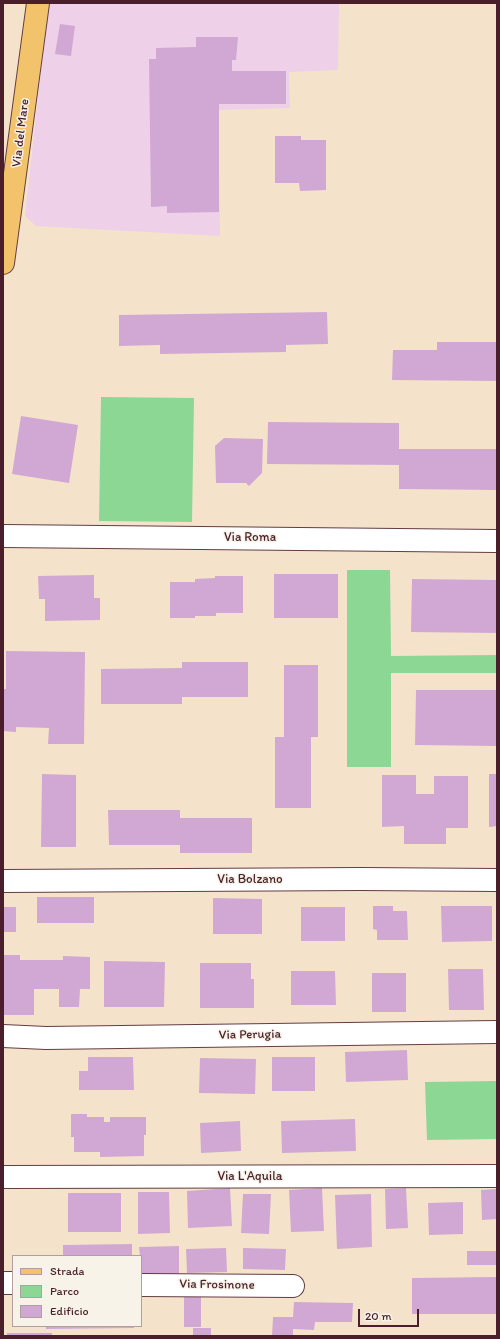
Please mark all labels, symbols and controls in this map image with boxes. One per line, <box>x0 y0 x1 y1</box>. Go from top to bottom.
street label: Via del Mare <box>9 98 33 168</box>
street label: Via Roma <box>224 530 276 546</box>
street label: Via Bolzano <box>217 872 283 888</box>
street label: Via Perugia <box>219 1027 281 1043</box>
street label: Via L'Aquila <box>217 1169 283 1185</box>
legend <box>12 1255 142 1327</box>
text: Strada <box>50 1264 84 1278</box>
street label: Via Frosinone <box>179 1277 255 1293</box>
text: Parco <box>50 1284 79 1298</box>
scale bar <box>360 1301 421 1327</box>
text: Edificio <box>50 1304 89 1318</box>
text: 20 m <box>365 1309 392 1323</box>

